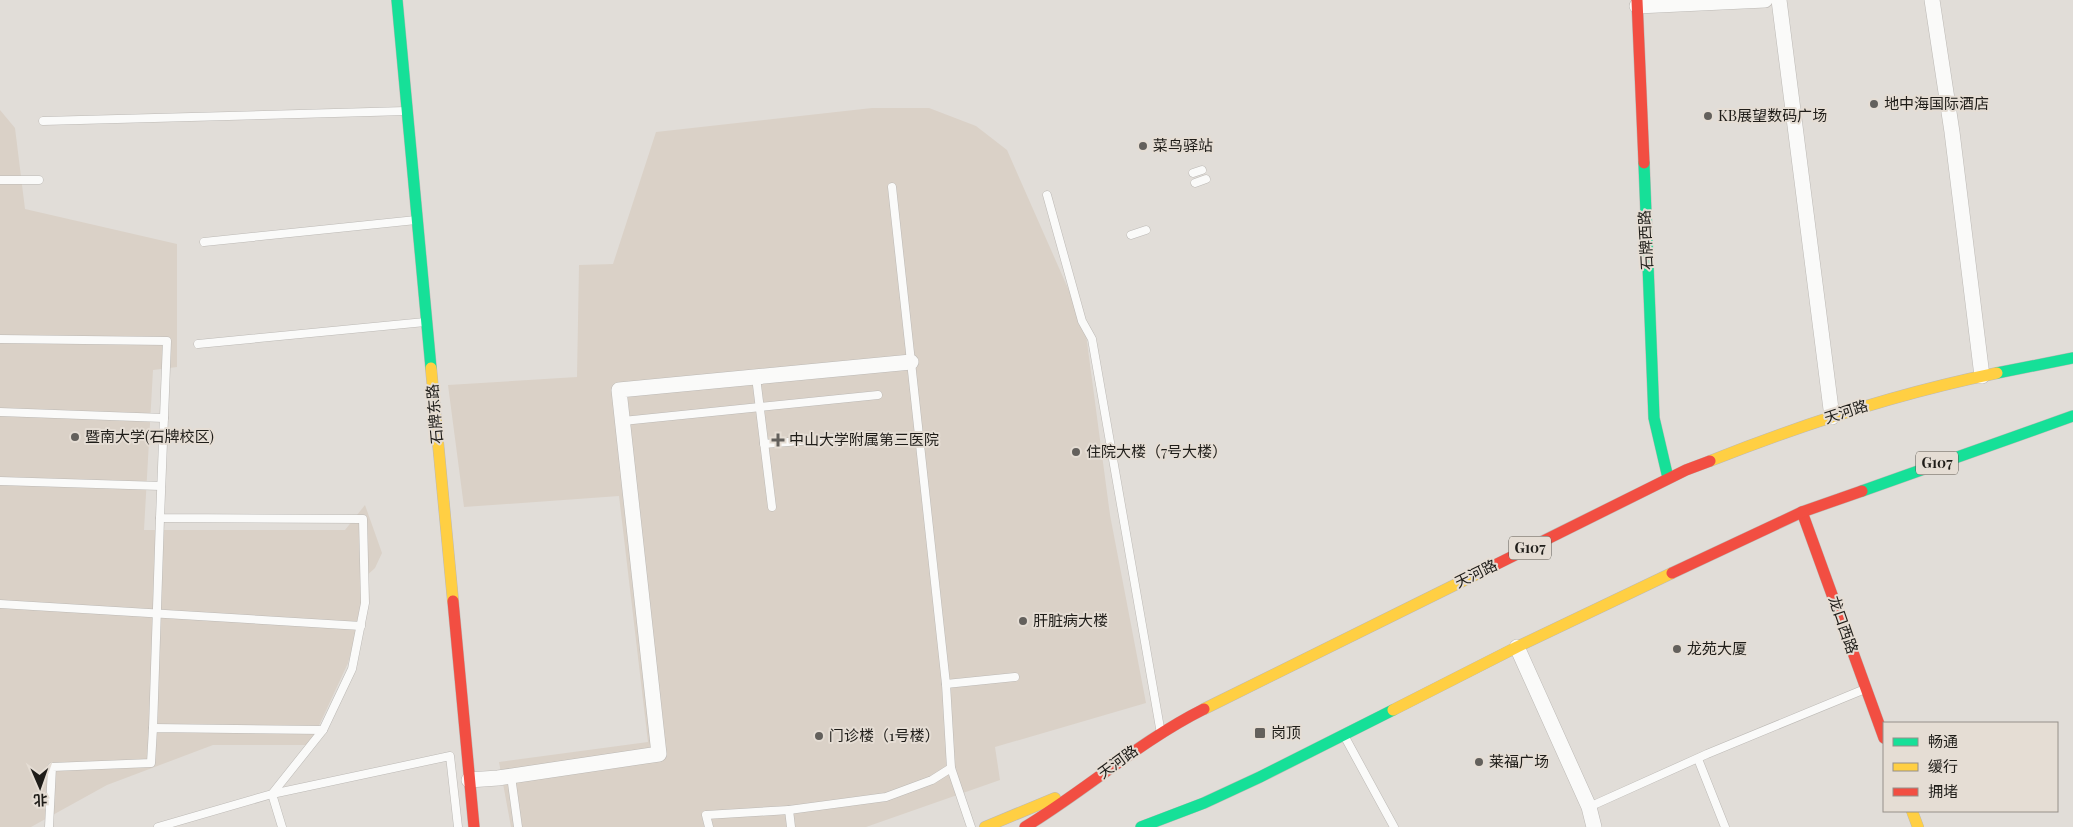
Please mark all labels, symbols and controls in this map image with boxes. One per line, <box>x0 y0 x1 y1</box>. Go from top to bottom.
place label: 地中海国际酒店 <box>1884 93 1989 113</box>
marker: 地中海国际酒店 <box>1868 98 1880 110</box>
place label: KB展望数码广场 <box>1718 105 1827 125</box>
marker: KB展望数码广场 <box>1702 110 1714 122</box>
place label: 菜鸟驿站 <box>1153 135 1213 155</box>
marker: 菜鸟驿站 <box>1137 140 1149 152</box>
street label: 石牌西路 <box>1633 210 1657 271</box>
street label: 石牌东路 <box>421 383 447 445</box>
street label: 天河路 <box>1821 395 1870 428</box>
place label: 暨南大学(石牌校区) <box>85 426 214 446</box>
place label: 中山大学附属第三医院 <box>789 429 939 449</box>
marker: 暨南大学(石牌校区) <box>69 431 81 443</box>
marker: 中山大学附属第三医院 <box>771 433 785 447</box>
place label: 住院大楼（7号大楼） <box>1086 441 1227 461</box>
marker: 住院大楼（7号大楼） <box>1070 446 1082 458</box>
road number: G107 <box>1916 452 1958 474</box>
road number: G107 <box>1509 536 1551 560</box>
street label: 天河路 <box>1451 554 1500 592</box>
street label: 龙口西路 <box>1825 593 1863 656</box>
place label: 肝脏病大楼 <box>1033 610 1108 630</box>
marker: 肝脏病大楼 <box>1017 615 1029 627</box>
place label: 龙苑大厦 <box>1687 638 1747 658</box>
marker: 龙苑大厦 <box>1671 643 1683 655</box>
place label: 岗顶 <box>1271 722 1301 742</box>
legend <box>1883 722 2058 812</box>
place label: 门诊楼（1号楼） <box>829 725 940 745</box>
marker: 岗顶 <box>1253 726 1267 740</box>
marker: 门诊楼（1号楼） <box>813 730 825 742</box>
text: 畅通 <box>1928 731 1958 751</box>
street label: 天河路 <box>1093 740 1141 783</box>
place label: 莱福广场 <box>1489 751 1549 771</box>
marker: 莱福广场 <box>1473 756 1485 768</box>
text: 缓行 <box>1928 756 1958 776</box>
north arrow <box>15 762 65 812</box>
text: 拥堵 <box>1928 781 1958 801</box>
text: 北 <box>33 791 48 810</box>

